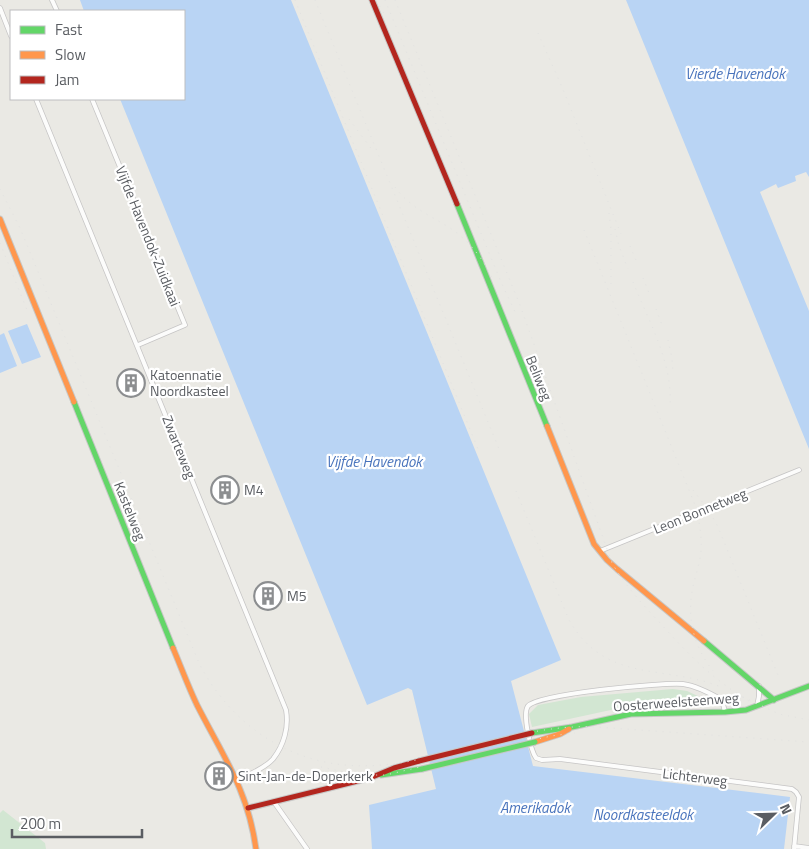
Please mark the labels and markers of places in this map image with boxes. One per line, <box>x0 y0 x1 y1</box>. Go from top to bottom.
place label: Katoennatie Noordkasteel <box>150 364 229 401</box>
building icon: Katoennatie Noordkasteel <box>116 368 146 398</box>
building icon: M4 <box>210 475 240 505</box>
place label: M4 <box>244 479 264 500</box>
building icon: M5 <box>253 581 283 611</box>
place label: M5 <box>287 585 307 606</box>
building icon: Sint-Jan-de-Doperkerk <box>204 761 234 791</box>
place label: Sint-Jan-de-Doperkerk <box>238 765 373 786</box>

